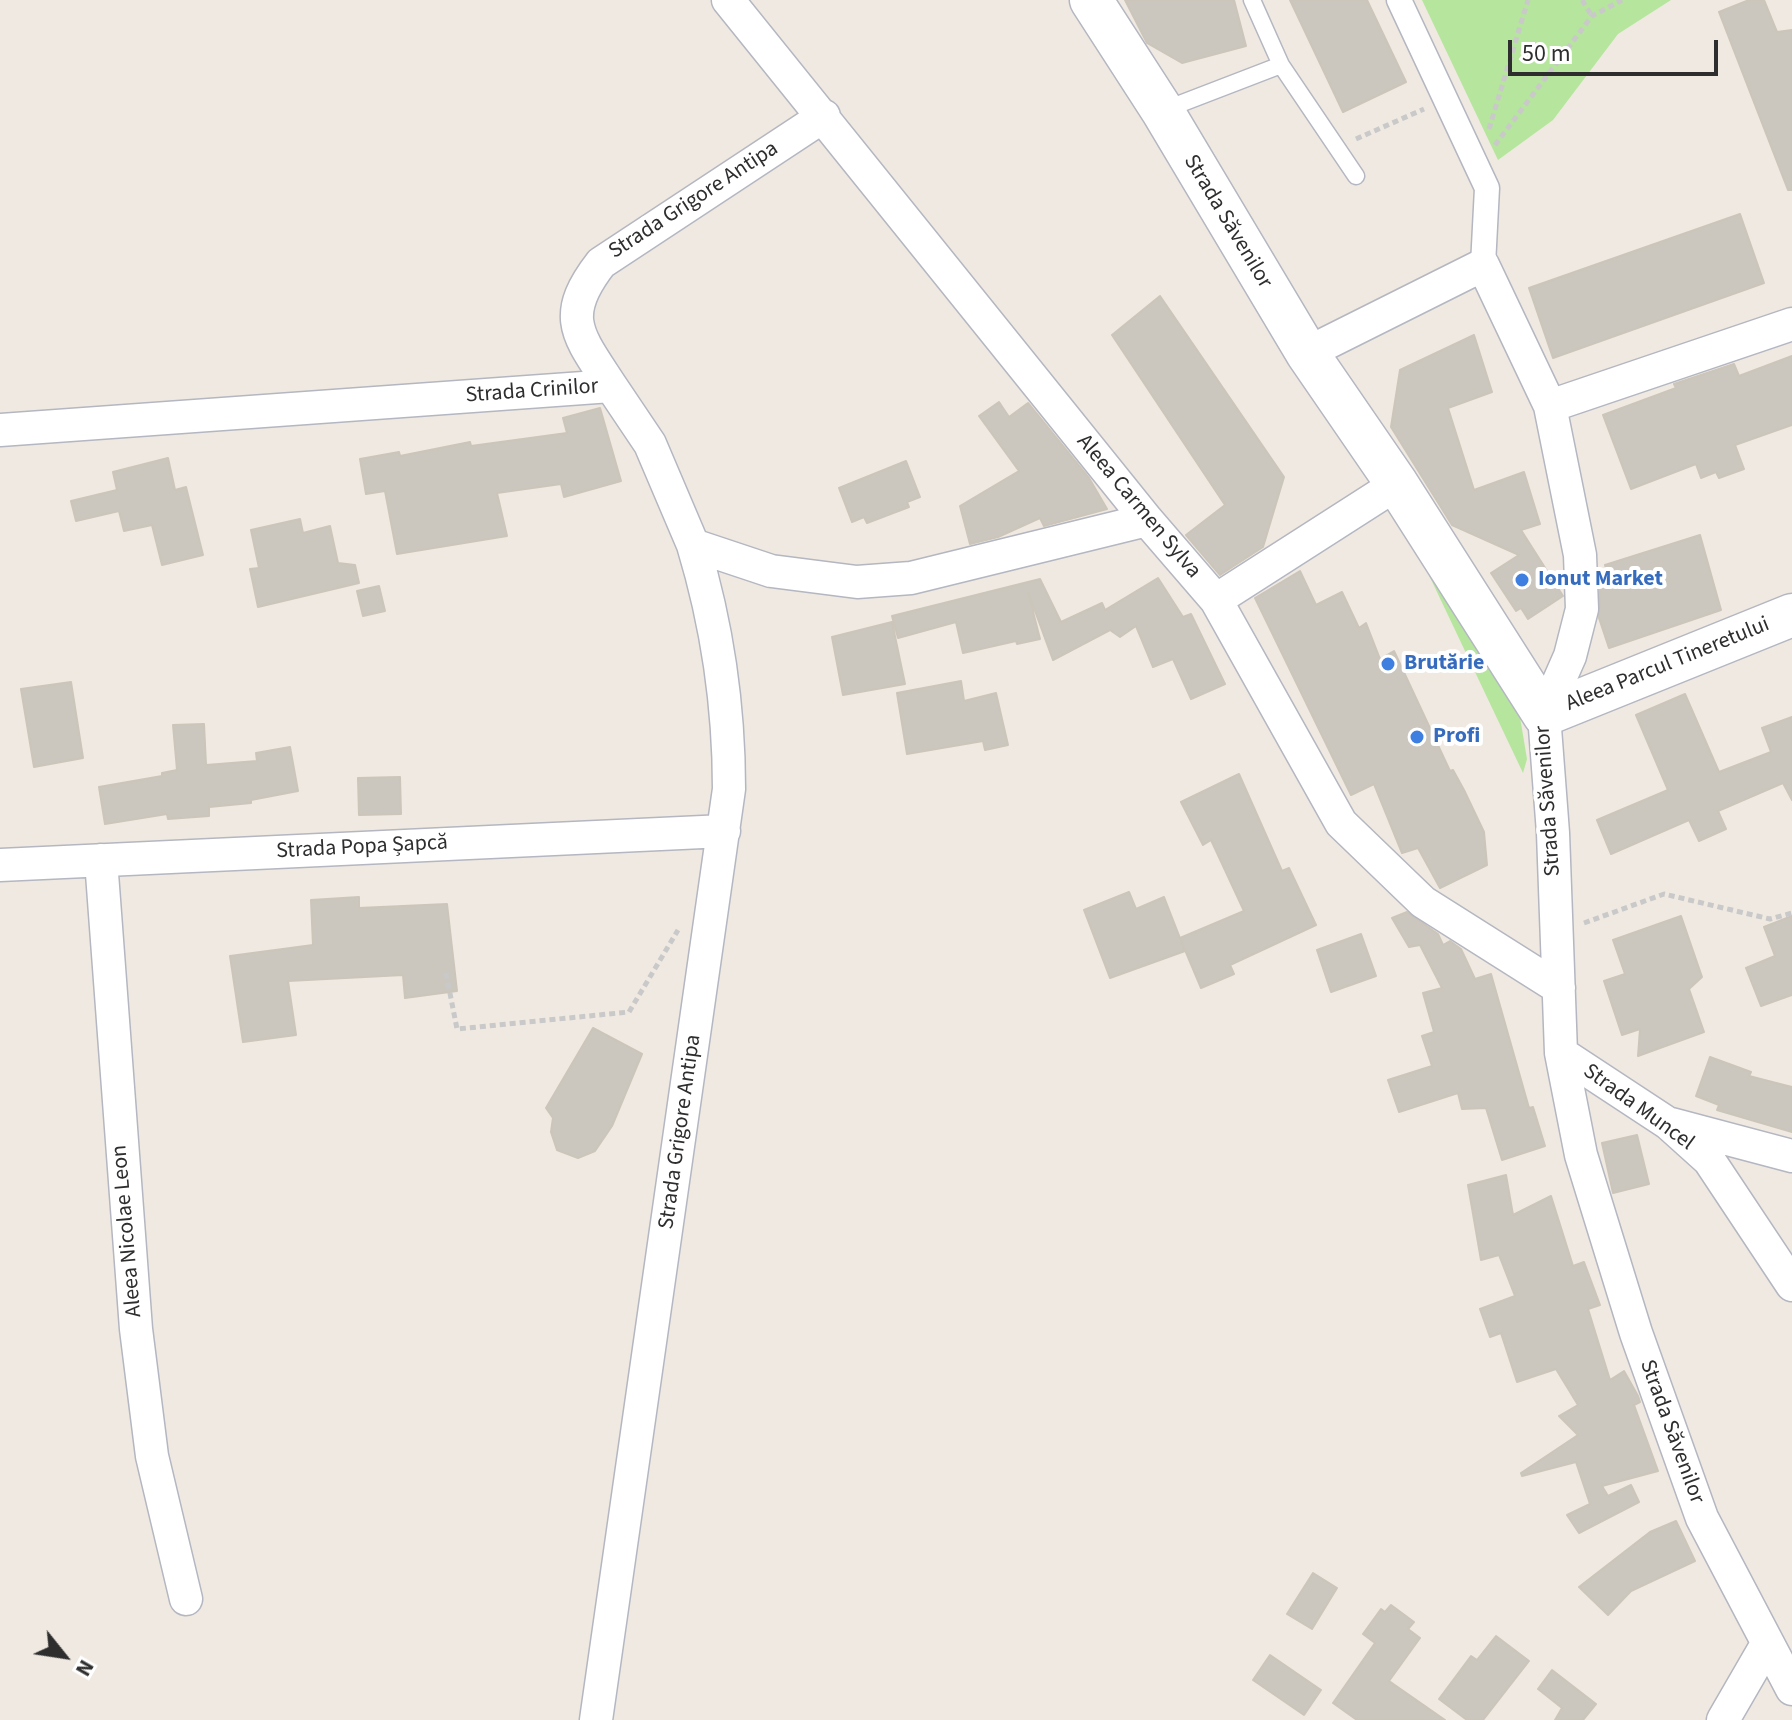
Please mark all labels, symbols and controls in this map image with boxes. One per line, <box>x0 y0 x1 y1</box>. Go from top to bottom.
scale bar <box>1512 24 1722 74</box>
text: 50 m <box>1522 36 1571 71</box>
street label: Strada Grigore Antipa <box>604 136 784 266</box>
street label: Strada Săvenilor <box>1177 150 1277 294</box>
street label: Strada Crinilor <box>465 374 599 410</box>
street label: Aleea Carmen Sylva <box>1070 430 1206 584</box>
place label: Ionut Market <box>1538 567 1663 593</box>
marker: Ionut Market <box>1513 571 1531 589</box>
street label: Aleea Parcul Tineretului <box>1562 612 1774 718</box>
place label: Brutărie <box>1404 651 1484 677</box>
marker: Brutărie <box>1379 655 1397 673</box>
place label: Profi <box>1433 724 1480 750</box>
street label: Strada Săvenilor <box>1531 725 1567 877</box>
marker: Profi <box>1408 728 1426 746</box>
street label: Strada Popa Șapcă <box>276 830 448 866</box>
street label: Strada Grigore Antipa <box>654 1033 708 1231</box>
street label: Strada Muncel <box>1577 1059 1699 1157</box>
street label: Aleea Nicolae Leon <box>107 1144 149 1318</box>
street label: Strada Săvenilor <box>1633 1356 1709 1508</box>
north arrow <box>24 1616 104 1696</box>
text: N <box>67 1654 102 1682</box>

